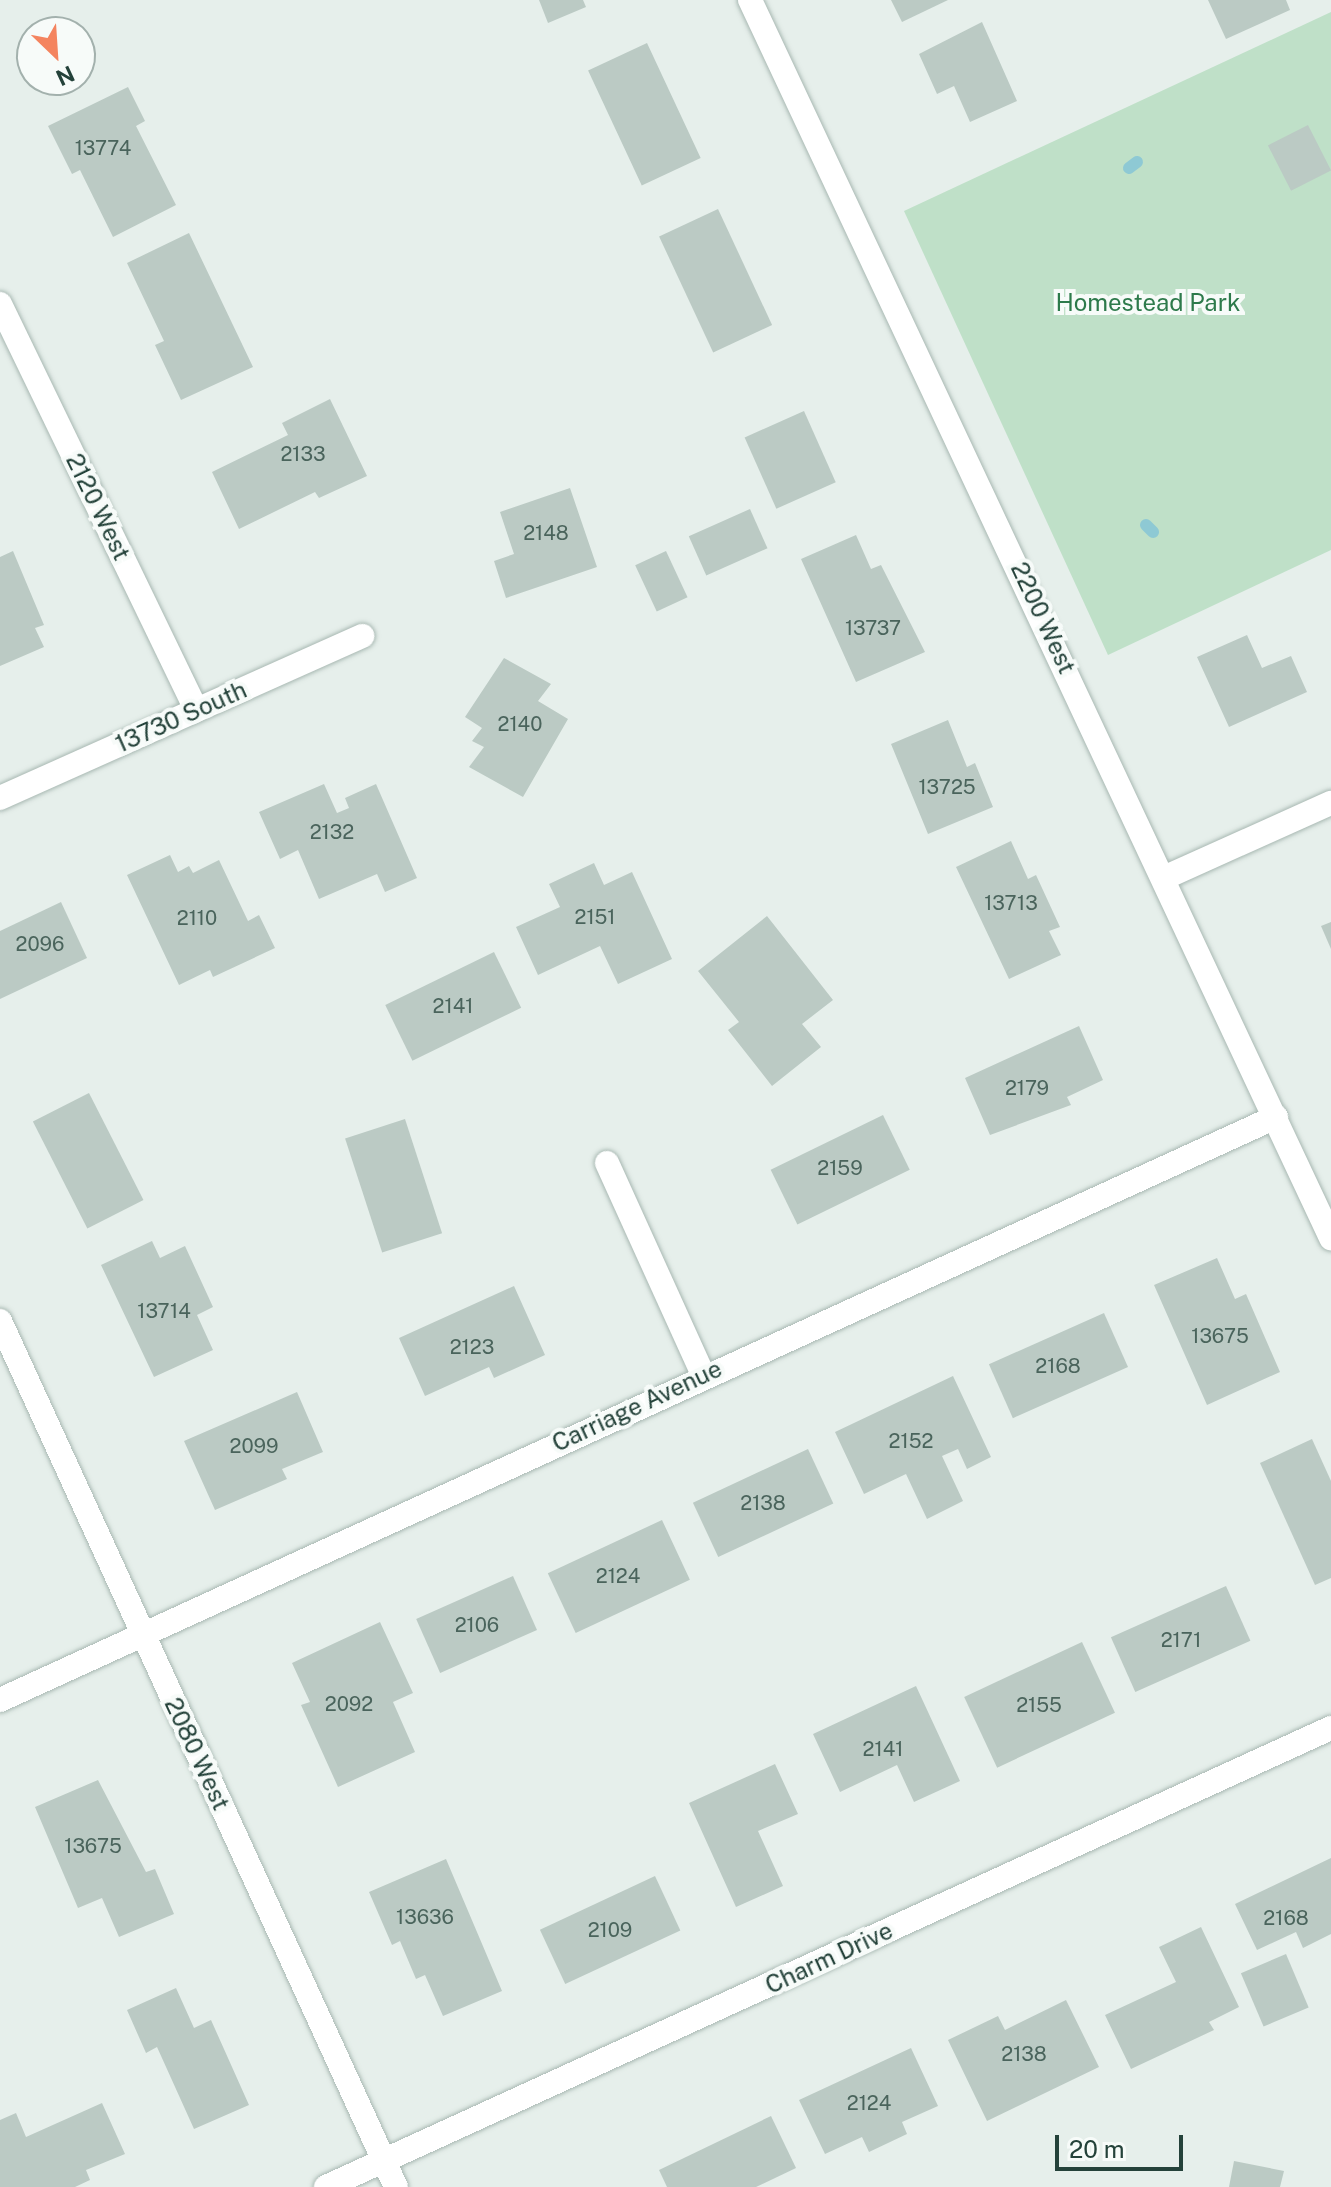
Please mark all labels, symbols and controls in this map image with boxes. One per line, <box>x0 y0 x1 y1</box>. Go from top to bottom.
north arrow <box>16 16 96 96</box>
text: N <box>52 61 79 91</box>
house number: 13774 <box>75 136 131 160</box>
park label: Homestead Park <box>1056 289 1240 317</box>
house number: 2133 <box>280 442 326 466</box>
street label: 2120 West <box>60 449 136 565</box>
house number: 2148 <box>523 521 569 545</box>
street label: 2200 West <box>1005 557 1081 679</box>
house number: 13737 <box>845 616 901 640</box>
street label: 13730 South <box>111 675 251 759</box>
house number: 2140 <box>498 712 542 736</box>
house number: 13725 <box>918 775 976 799</box>
house number: 2132 <box>310 820 354 844</box>
house number: 13713 <box>984 891 1038 915</box>
house number: 2151 <box>574 905 616 929</box>
house number: 2110 <box>177 906 217 930</box>
house number: 2096 <box>16 932 64 956</box>
house number: 2141 <box>433 994 473 1018</box>
house number: 2179 <box>1005 1076 1049 1100</box>
house number: 2159 <box>817 1156 863 1180</box>
house number: 13714 <box>137 1299 191 1323</box>
house number: 13675 <box>1191 1324 1249 1348</box>
house number: 2123 <box>450 1335 494 1359</box>
street label: Carriage Avenue <box>548 1354 726 1458</box>
house number: 2168 <box>1035 1354 1081 1378</box>
house number: 2152 <box>889 1429 933 1453</box>
house number: 2099 <box>230 1434 278 1458</box>
house number: 2138 <box>740 1491 786 1515</box>
house number: 2124 <box>596 1564 640 1588</box>
house number: 2106 <box>455 1613 499 1637</box>
house number: 2171 <box>1161 1628 1201 1652</box>
house number: 2092 <box>325 1692 373 1716</box>
street label: 2080 West <box>158 1693 236 1815</box>
house number: 2155 <box>1016 1693 1062 1717</box>
house number: 2141 <box>863 1737 903 1761</box>
house number: 13675 <box>64 1834 122 1858</box>
house number: 13636 <box>396 1905 454 1929</box>
house number: 2168 <box>1263 1906 1309 1930</box>
street label: Charm Drive <box>761 1916 897 2000</box>
house number: 2109 <box>588 1918 632 1942</box>
house number: 2138 <box>1001 2042 1047 2066</box>
house number: 2124 <box>847 2091 891 2115</box>
scale bar <box>1059 2119 1187 2169</box>
text: 20 m <box>1069 2135 1125 2163</box>

